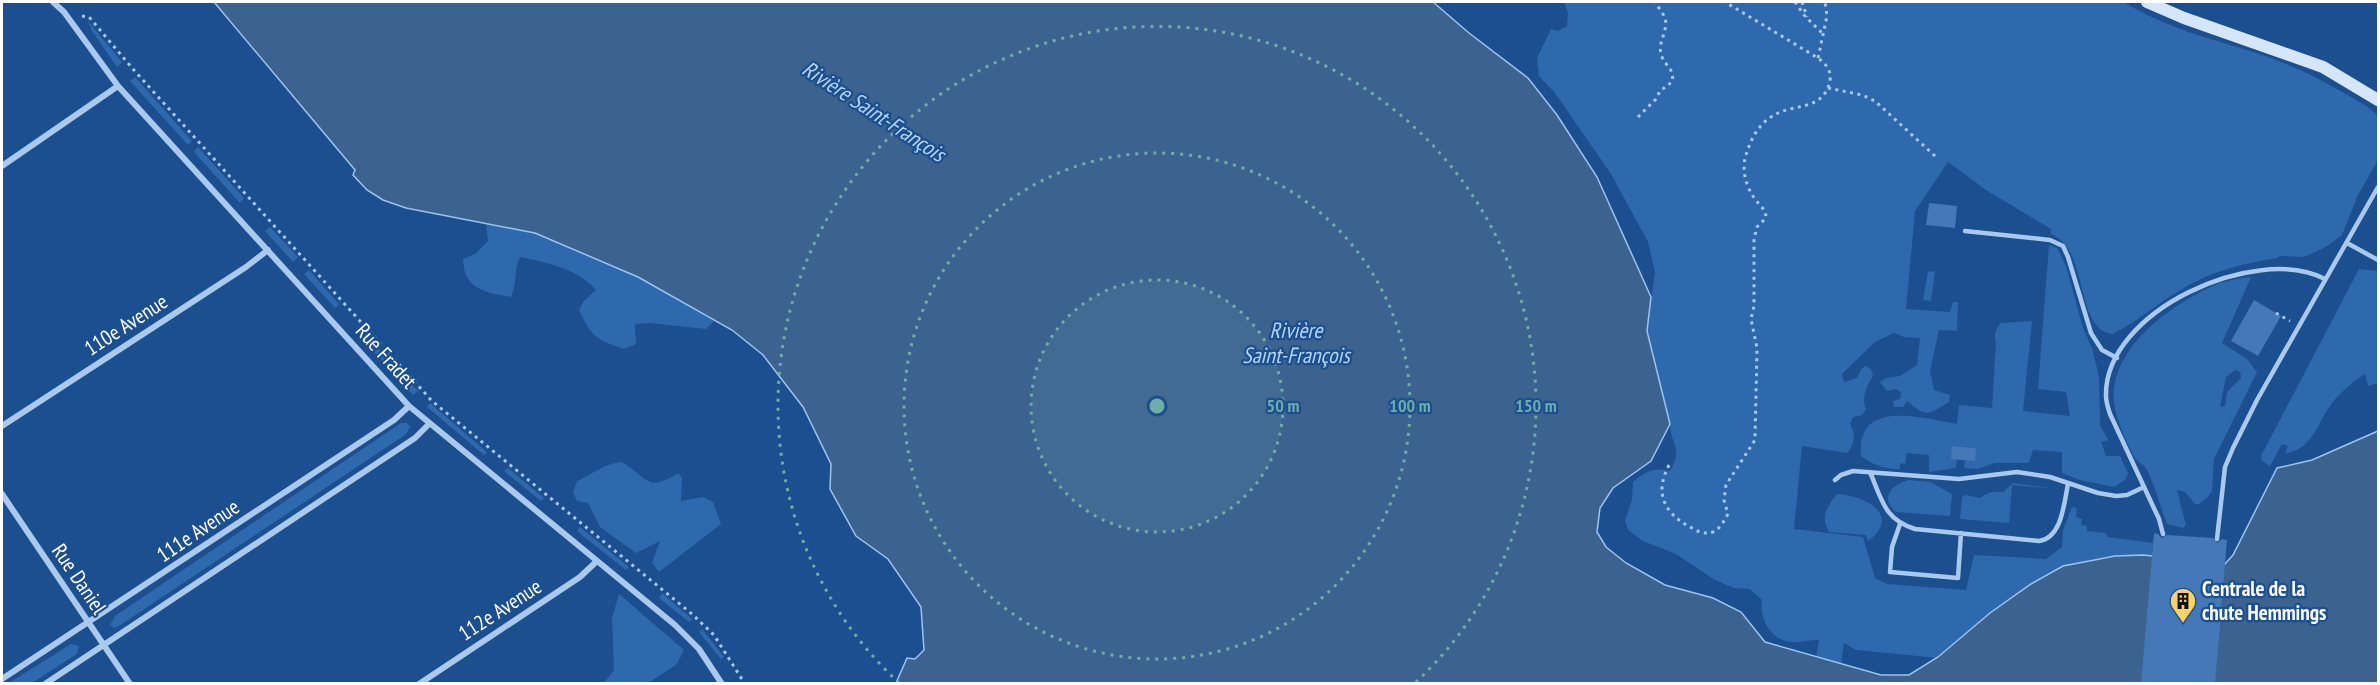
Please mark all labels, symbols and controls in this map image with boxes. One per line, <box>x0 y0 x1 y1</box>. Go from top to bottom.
water label: Rivière Saint-François <box>797 54 953 169</box>
street label: 110e Avenue <box>79 288 173 362</box>
water label: Rivière Saint-François <box>1242 316 1352 369</box>
street label: Rue Fradet <box>350 317 423 394</box>
text: 50 m <box>1267 394 1299 417</box>
text: 100 m <box>1389 394 1431 417</box>
text: 150 m <box>1515 394 1557 417</box>
centre of rings <box>1147 396 1167 416</box>
street label: 111e Avenue <box>151 493 244 568</box>
street label: Rue Daniel <box>46 538 113 619</box>
street label: 112e Avenue <box>453 573 547 647</box>
place label: Centrale de la chute Hemmings <box>2202 575 2326 626</box>
building icon: Centrale de la chute Hemmings <box>2168 586 2198 624</box>

